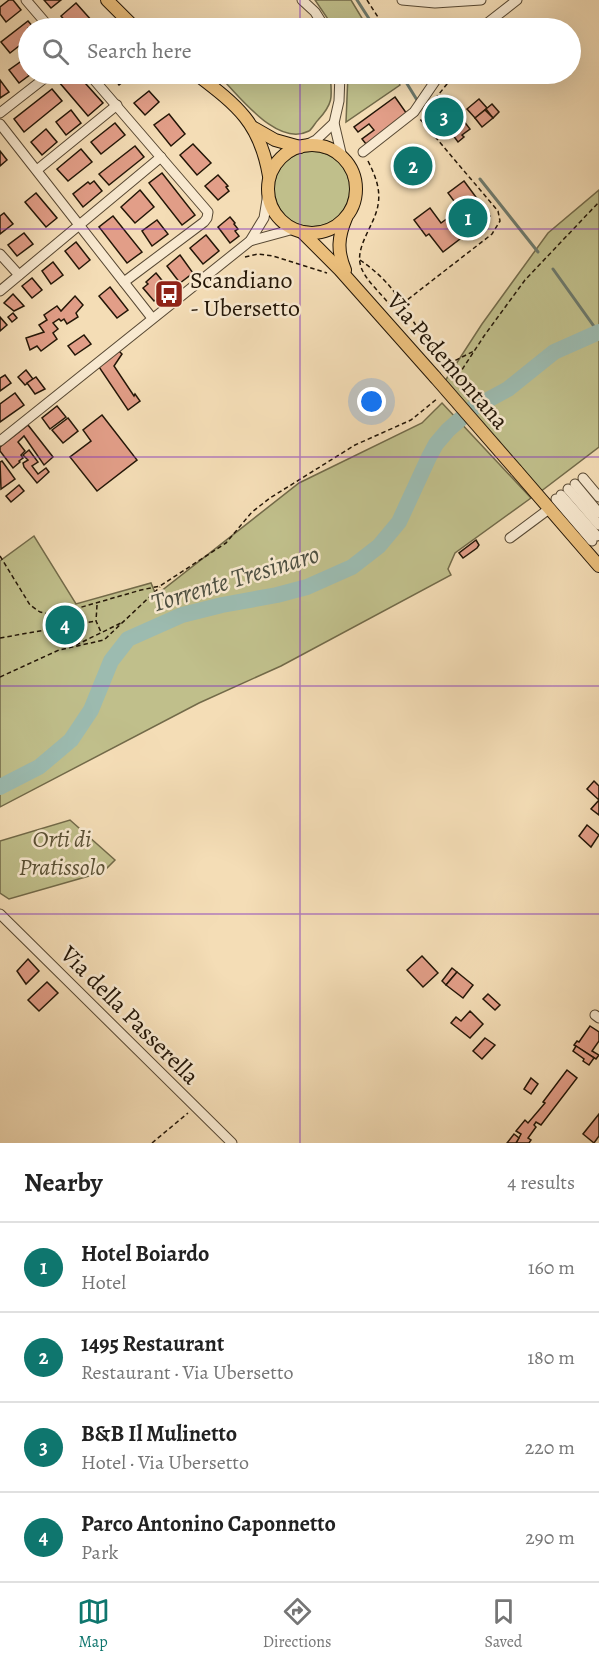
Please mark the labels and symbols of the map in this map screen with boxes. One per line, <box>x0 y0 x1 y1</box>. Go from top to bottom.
pin: 3 <box>424 94 464 140</box>
pin: 2 <box>394 144 432 188</box>
pin: 1 <box>448 196 488 240</box>
place label: Scandiano - Ubersetto <box>190 264 300 324</box>
bus stop icon: Scandiano - Ubersetto <box>153 278 185 310</box>
street label: Via Pedemontana <box>379 285 517 437</box>
your location <box>357 387 386 416</box>
water label: Torrente Tresinaro <box>147 536 324 621</box>
pin: 4 <box>46 602 84 648</box>
park label: Orti di Pratissolo <box>19 823 105 883</box>
street label: Via della Passerella <box>53 938 207 1092</box>

